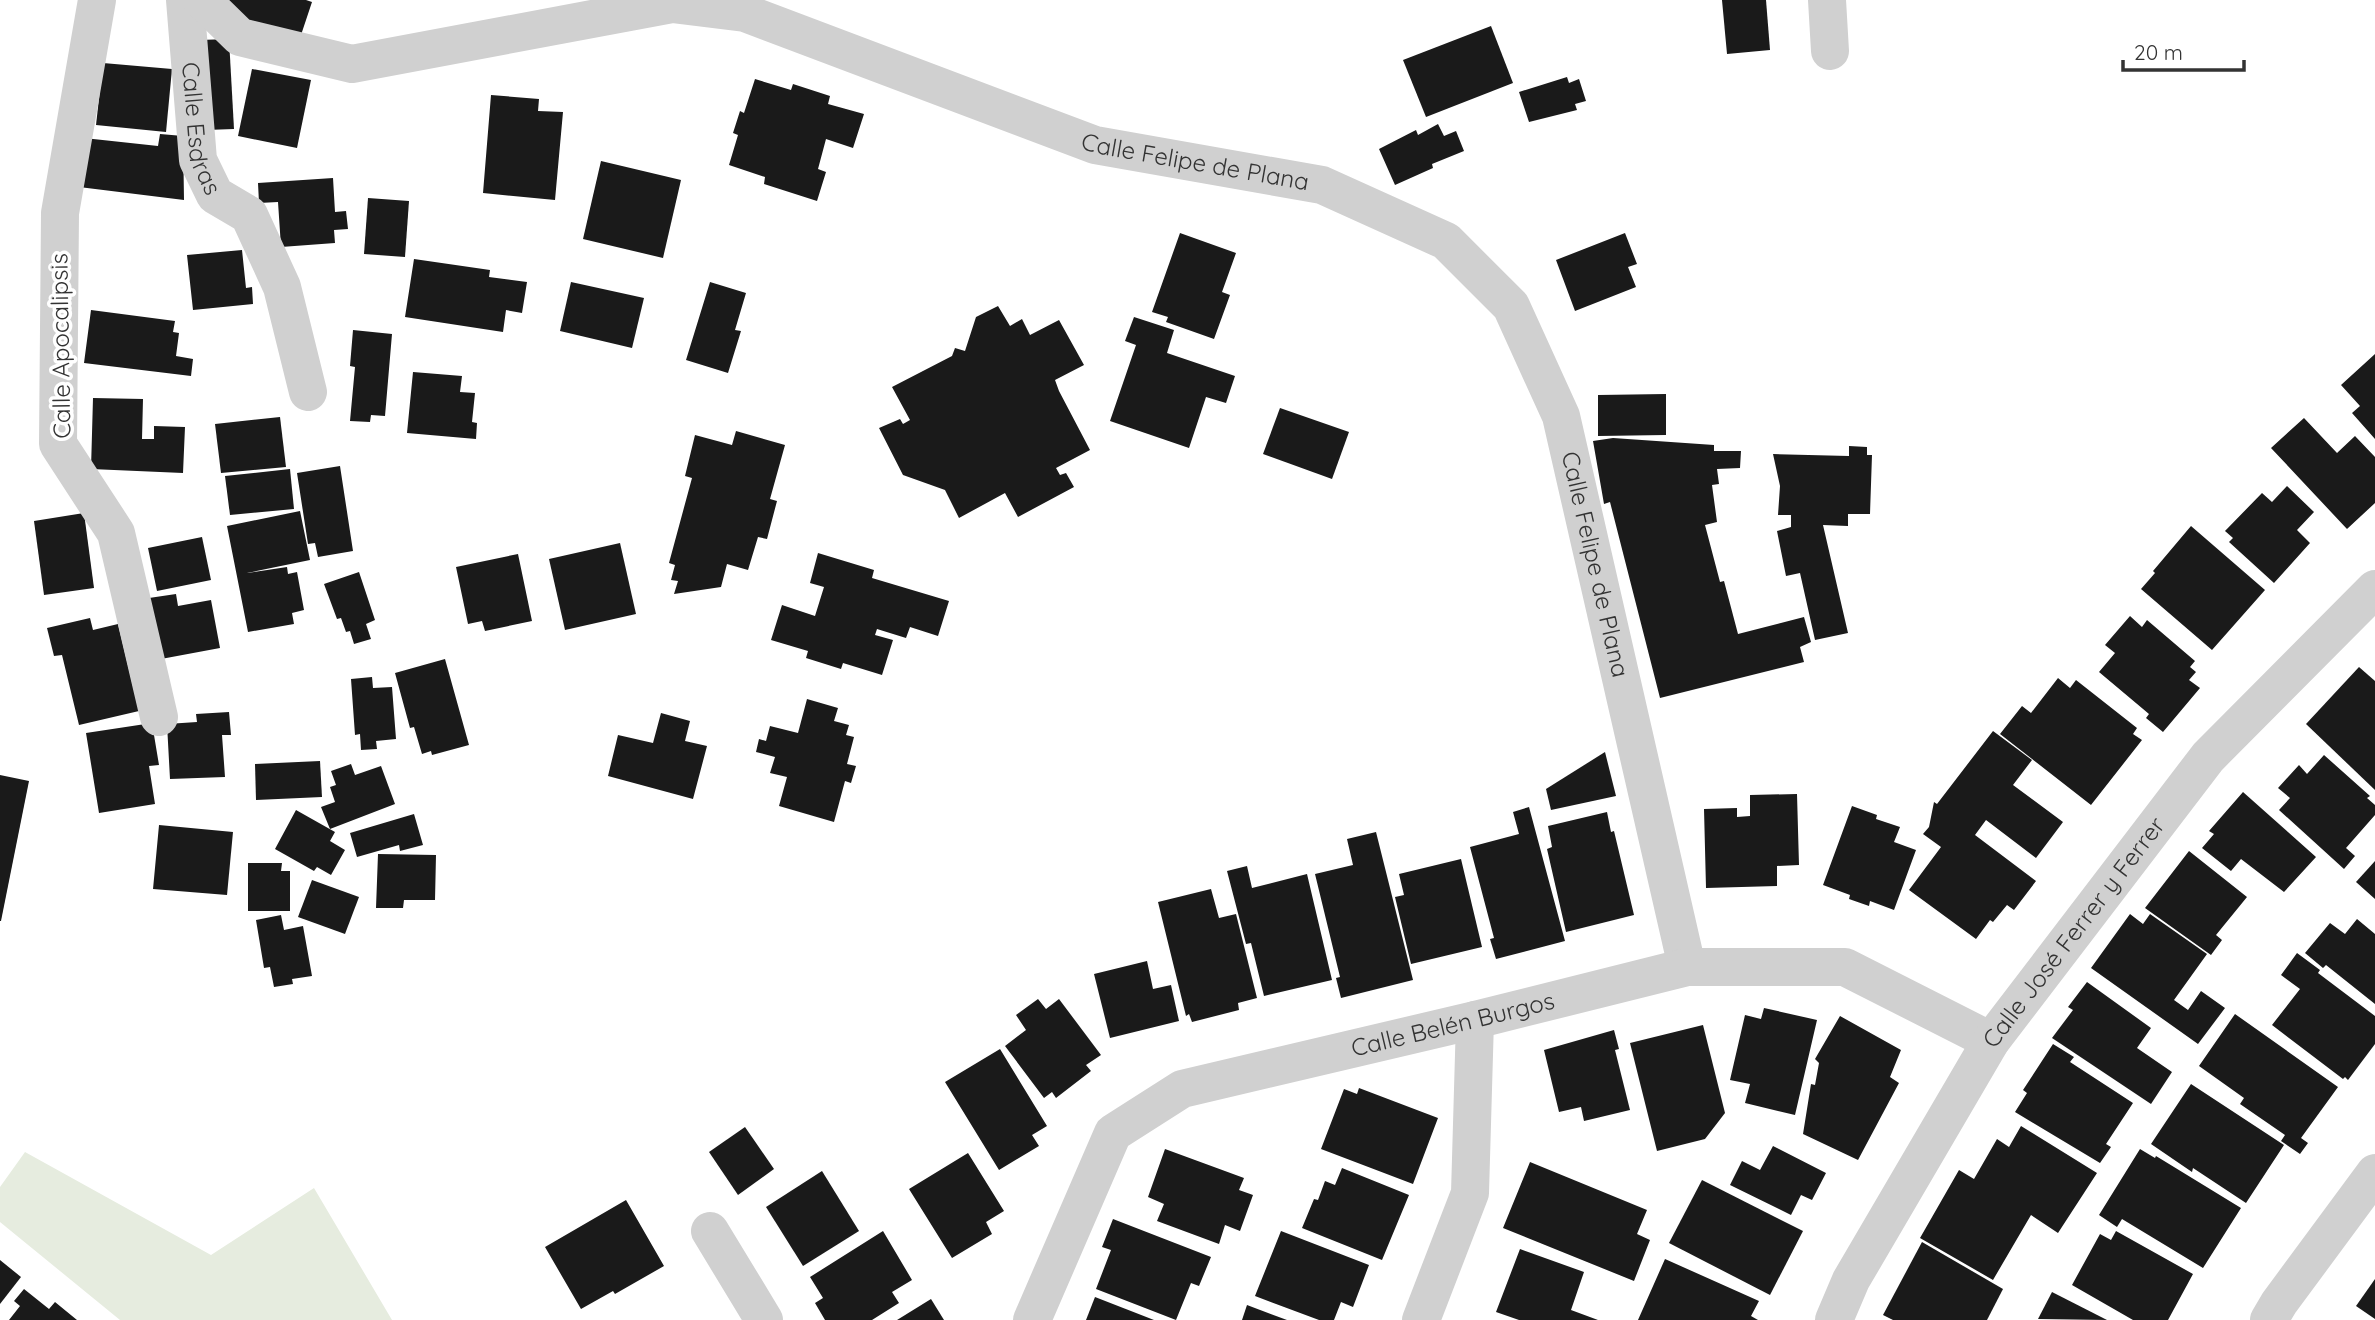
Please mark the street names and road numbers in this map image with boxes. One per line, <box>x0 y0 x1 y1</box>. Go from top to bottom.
street label: Calle Esdras <box>176 61 229 200</box>
street label: Calle Felipe de Plana <box>1077 125 1311 196</box>
street label: Calle Apocalipsis <box>43 253 77 439</box>
street label: Calle Felipe de Plana <box>1556 448 1636 680</box>
street label: Calle José Ferrer y Ferrer <box>1975 810 2171 1053</box>
street label: Calle Belén Burgos <box>1348 985 1557 1063</box>

